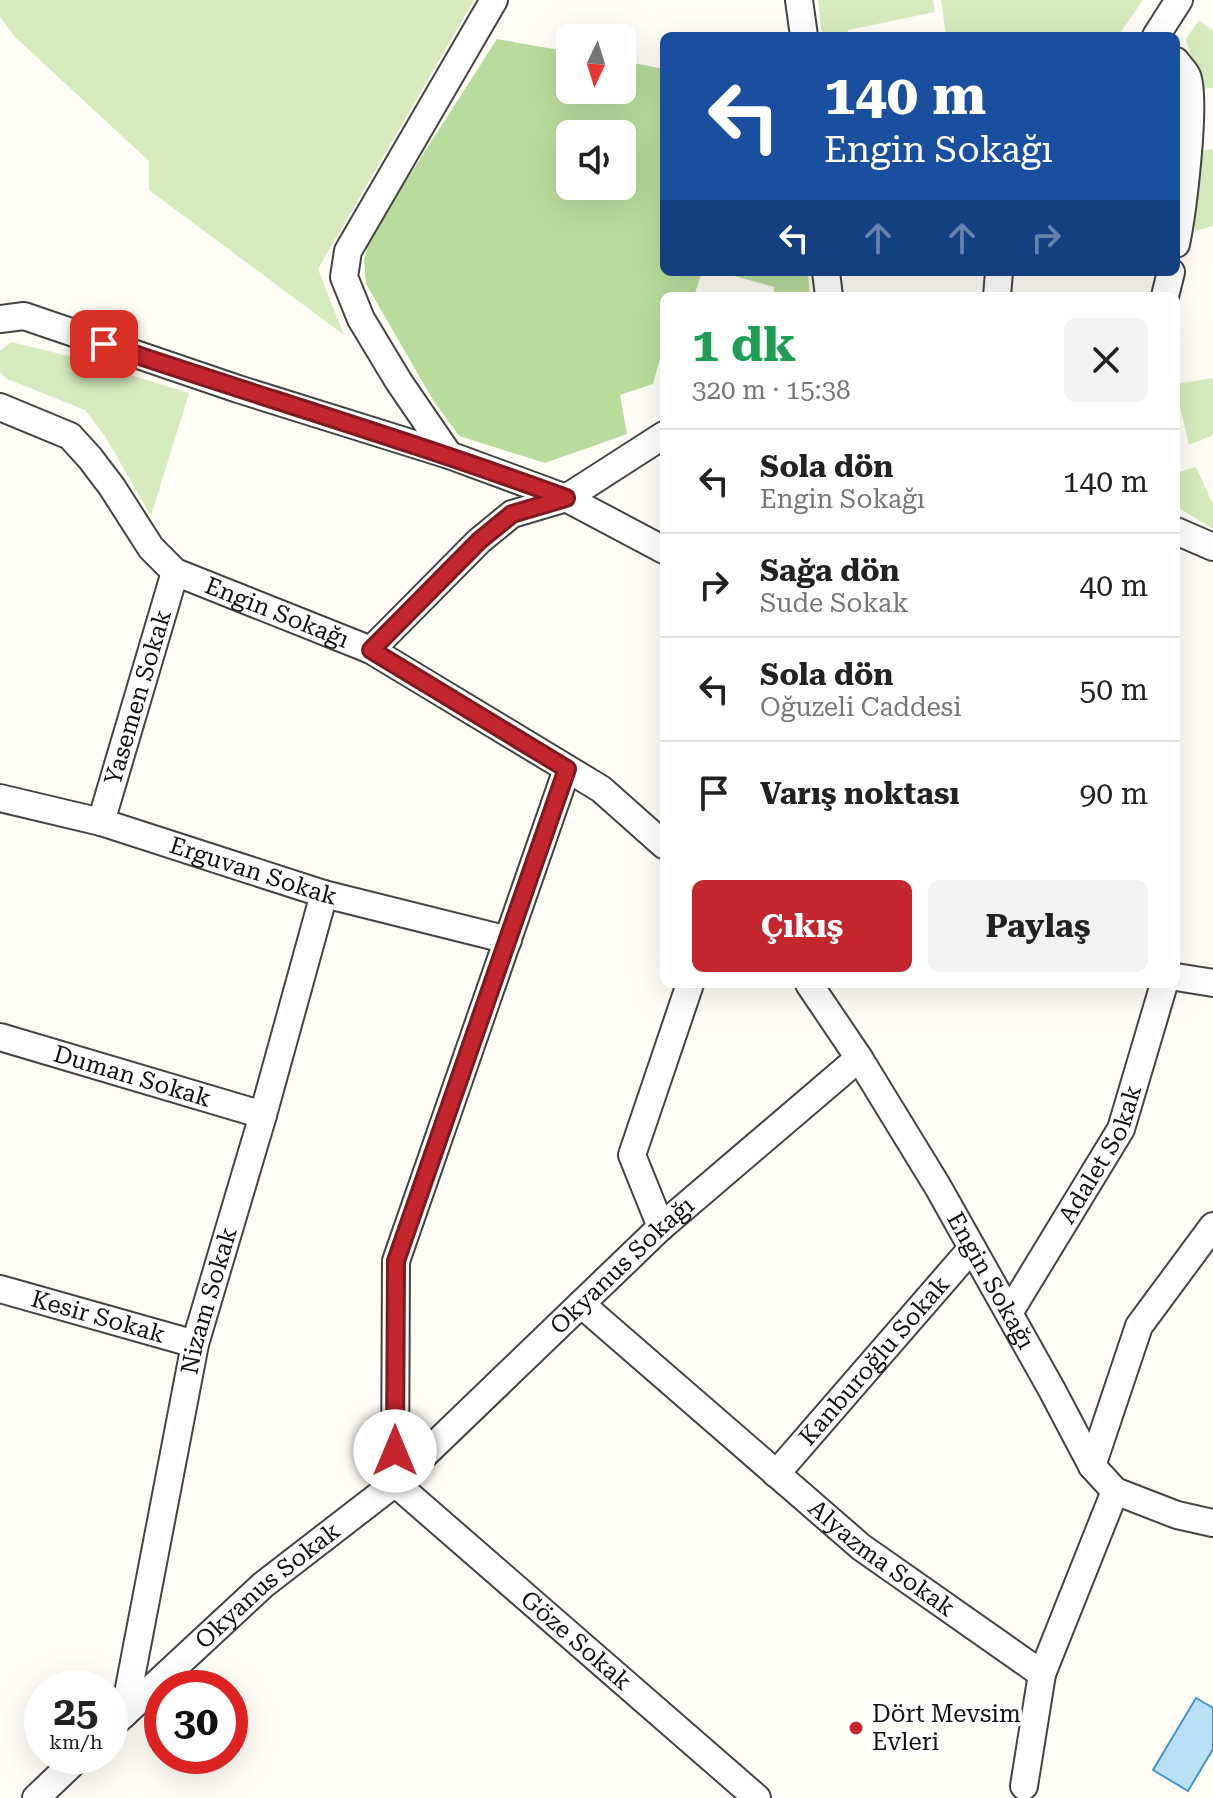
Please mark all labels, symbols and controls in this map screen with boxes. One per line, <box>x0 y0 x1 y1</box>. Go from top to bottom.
north arrow <box>556 24 636 104</box>
map controls <box>556 24 636 200</box>
text: 140 m <box>824 62 986 128</box>
icon: left <box>692 64 796 168</box>
button: sound <box>556 120 636 200</box>
text: Engin Sokağı <box>824 129 1053 171</box>
icon: left <box>772 216 816 260</box>
icon: ahead <box>856 216 900 260</box>
icon: ahead <box>940 216 984 260</box>
icon: right <box>1024 216 1068 260</box>
pin <box>70 310 138 378</box>
text: 1 dk <box>692 317 796 373</box>
button: close <box>1064 318 1148 402</box>
icon: arrive <box>82 322 126 366</box>
text: 320 m · 15:38 <box>692 375 851 405</box>
text: Sola dön <box>760 449 893 484</box>
icon: left <box>692 459 736 503</box>
text: 140 m <box>1063 464 1148 499</box>
text: Engin Sokağı <box>760 484 925 514</box>
text: Sağa dön <box>760 553 900 588</box>
icon: right <box>692 563 736 607</box>
text: 40 m <box>1079 568 1148 603</box>
street label: Engin Sokağı <box>201 571 353 654</box>
text: Sude Sokak <box>760 588 909 618</box>
street label: Yasemen Sokak <box>99 606 177 788</box>
text: Sola dön <box>760 657 893 692</box>
icon: left <box>692 667 736 711</box>
text: 50 m <box>1079 672 1148 707</box>
text: Oğuzeli Caddesi <box>760 692 962 722</box>
icon: arrive <box>692 771 736 815</box>
text: Varış noktası <box>760 776 960 811</box>
text: 90 m <box>1079 776 1148 811</box>
street label: Erguvan Sokak <box>166 831 340 911</box>
button: Çıkış <box>692 880 912 972</box>
button: Paylaş <box>928 880 1148 972</box>
street label: Duman Sokak <box>50 1040 214 1113</box>
street label: Adalet Sokak <box>1053 1082 1147 1229</box>
street label: Okyanus Sokağı <box>544 1191 700 1340</box>
street label: Engin Sokağı <box>941 1207 1040 1354</box>
street label: Nizam Sokak <box>175 1224 243 1377</box>
street label: Kanburoğlu Sokak <box>793 1270 955 1451</box>
street label: Kesir Sokak <box>28 1284 168 1349</box>
position arrow <box>353 1409 437 1493</box>
street label: Alyazma Sokak <box>803 1494 960 1622</box>
street label: Okyanus Sokak <box>189 1517 346 1655</box>
street label: Göze Sokak <box>515 1585 637 1696</box>
speed limit sign: 30 <box>144 1670 248 1774</box>
text: 25 <box>54 1688 98 1735</box>
place label: Dört Mevsim Evleri <box>872 1700 1021 1756</box>
marker: Dört Mevsim Evleri <box>847 1719 865 1737</box>
text: km/h <box>49 1730 103 1754</box>

